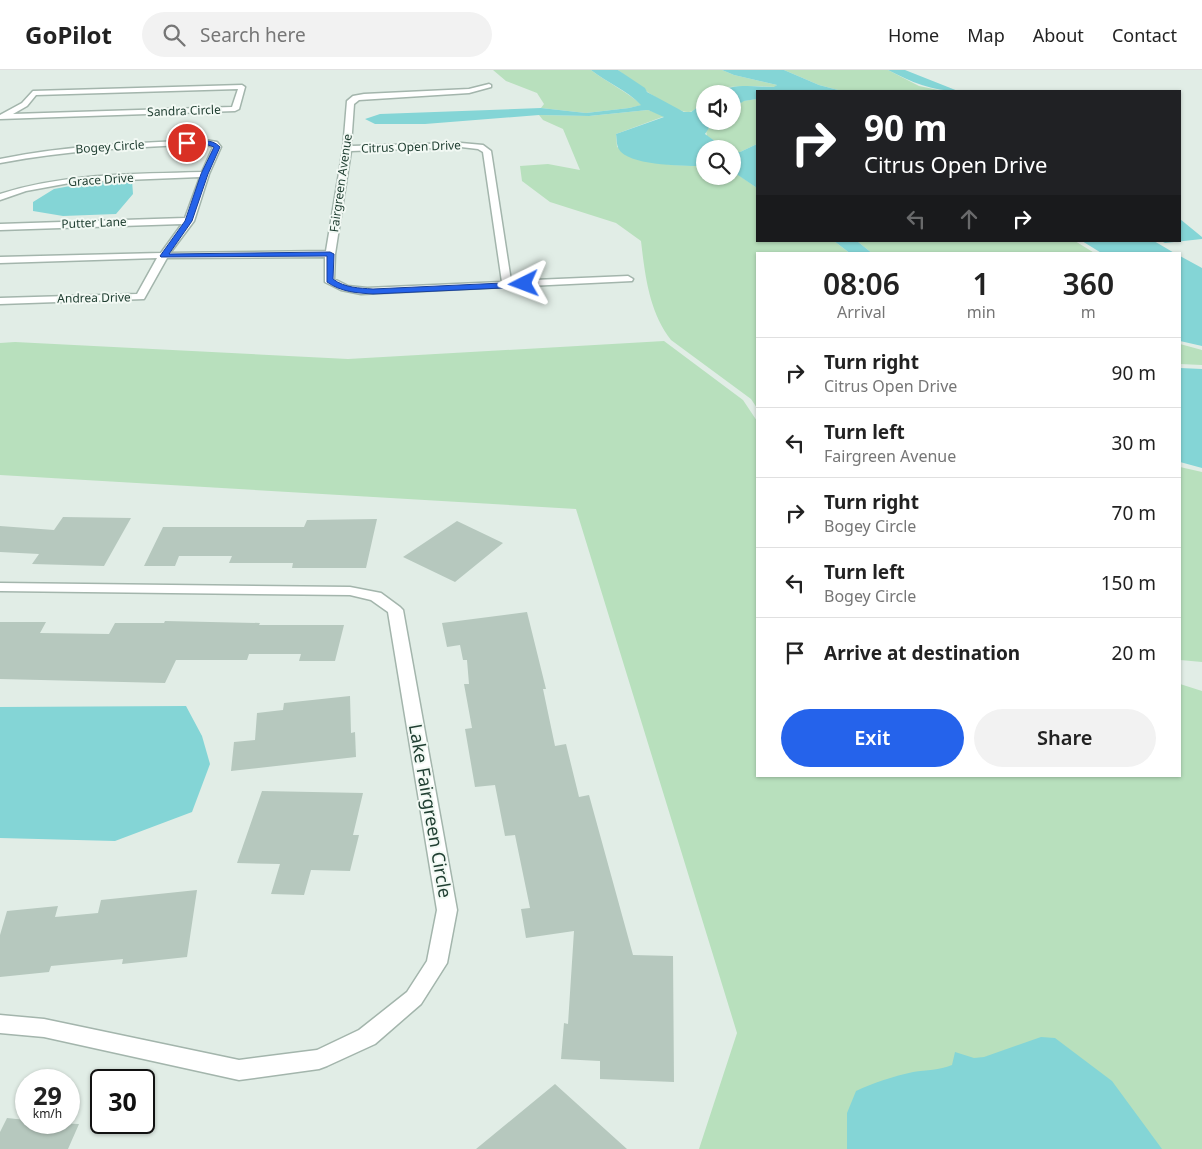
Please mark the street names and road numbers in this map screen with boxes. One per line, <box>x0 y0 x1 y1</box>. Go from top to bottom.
street label: Sandra Circle <box>147 101 221 120</box>
street label: Fairgreen Avenue <box>325 132 356 233</box>
street label: Bogey Circle <box>75 136 145 157</box>
street label: Citrus Open Drive <box>361 136 461 157</box>
street label: Grace Drive <box>68 169 134 190</box>
street label: Putter Lane <box>61 213 127 232</box>
street label: Andrea Drive <box>57 288 131 307</box>
street label: Lake Fairgreen Circle <box>404 722 458 900</box>

